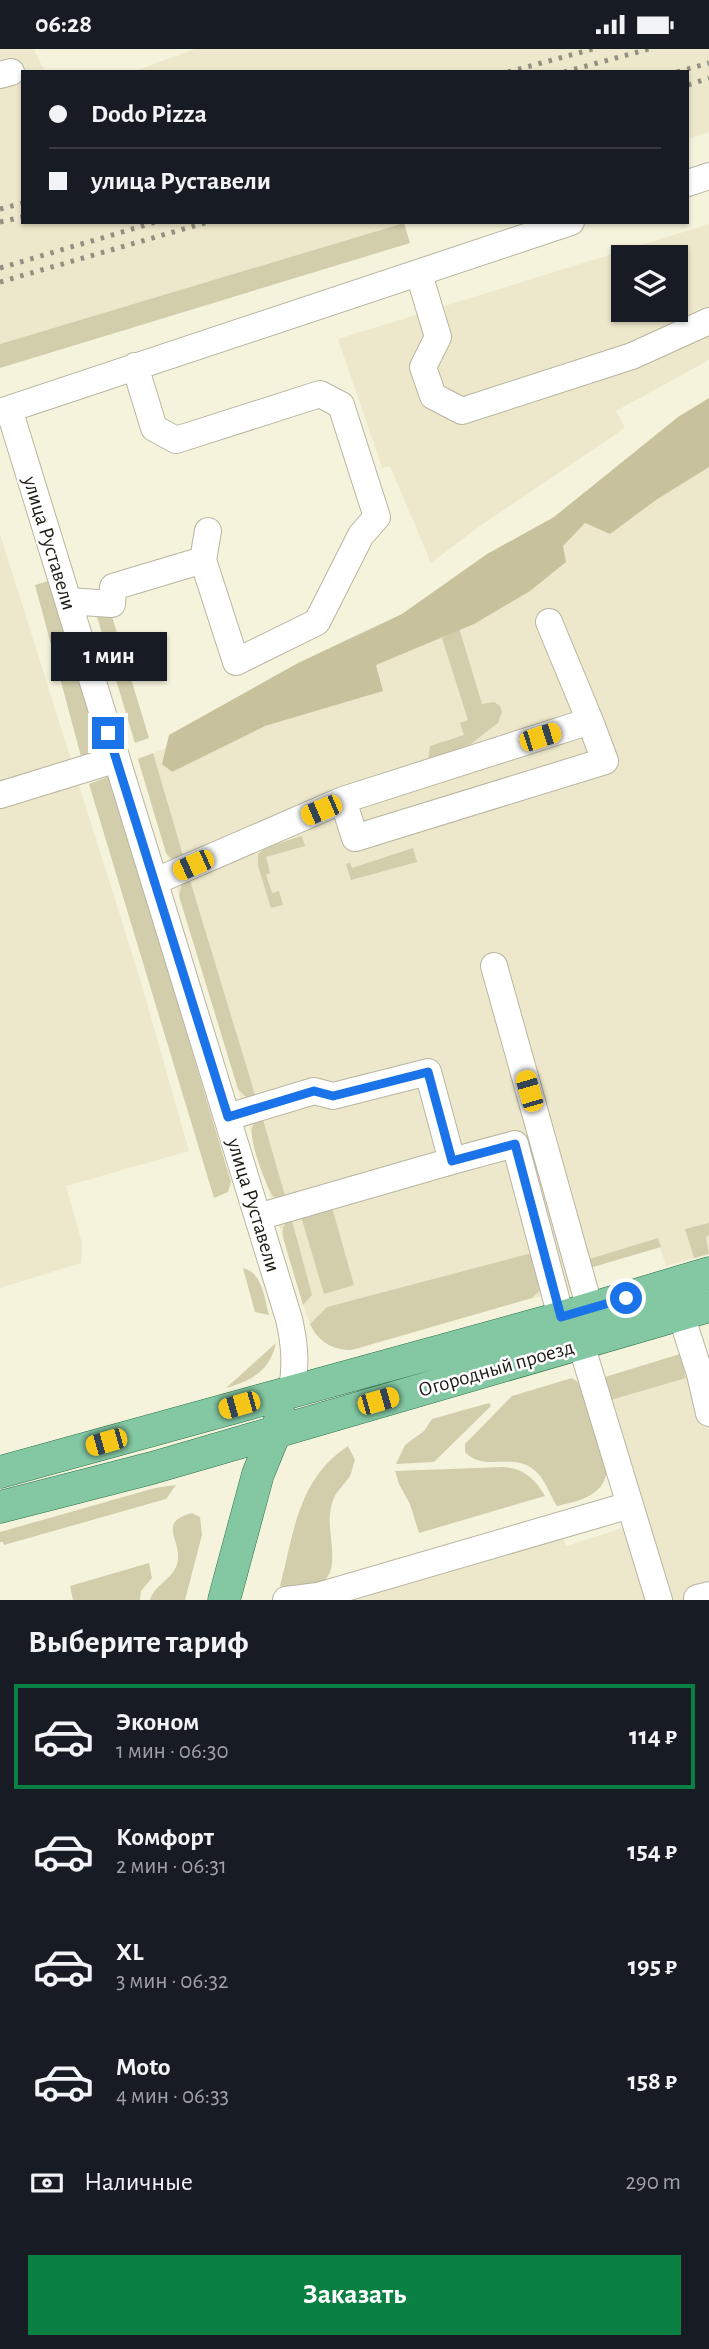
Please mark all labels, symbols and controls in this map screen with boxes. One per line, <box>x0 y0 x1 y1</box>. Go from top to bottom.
text: 06:28 <box>35 11 92 37</box>
text: Dodo Pizza <box>91 101 207 127</box>
text: улица Руставели <box>91 168 271 194</box>
map controls <box>611 245 688 322</box>
button: layers <box>611 245 688 322</box>
street label: улица Руставели <box>19 473 80 613</box>
callout: 1 мин <box>50 631 166 681</box>
text: 1 мин <box>83 645 135 668</box>
route end <box>92 717 124 749</box>
car <box>517 721 564 753</box>
car <box>298 792 345 828</box>
car <box>170 847 217 883</box>
car <box>514 1068 545 1114</box>
street label: улица Руставели <box>223 1135 284 1275</box>
route start <box>610 1282 642 1314</box>
street label: Огородный проезд <box>416 1336 576 1401</box>
car <box>355 1385 402 1417</box>
car <box>216 1389 263 1421</box>
car <box>83 1426 130 1458</box>
text: Выберите тариф <box>28 1626 249 1658</box>
icon: car <box>32 1705 95 1768</box>
text: Эконом <box>116 1709 199 1735</box>
text: 114 ₽ <box>629 1723 677 1749</box>
text: 1 мин · 06:30 <box>116 1740 229 1763</box>
icon: car <box>32 1820 95 1883</box>
text: Комфорт <box>116 1824 214 1850</box>
text: 154 ₽ <box>627 1838 677 1864</box>
text: 2 мин · 06:31 <box>116 1855 227 1878</box>
icon: car <box>32 1935 95 1998</box>
text: XL <box>116 1939 143 1965</box>
text: 195 ₽ <box>628 1953 677 1979</box>
text: 3 мин · 06:32 <box>116 1970 229 1993</box>
icon: car <box>32 2050 95 2113</box>
text: Moto <box>116 2054 171 2080</box>
text: 158 ₽ <box>627 2068 677 2094</box>
text: 4 мин · 06:33 <box>116 2085 229 2108</box>
icon: cash <box>28 2164 66 2202</box>
text: Наличные <box>84 2169 193 2195</box>
text: 290 m <box>625 2171 681 2194</box>
button: Заказать <box>28 2255 681 2335</box>

